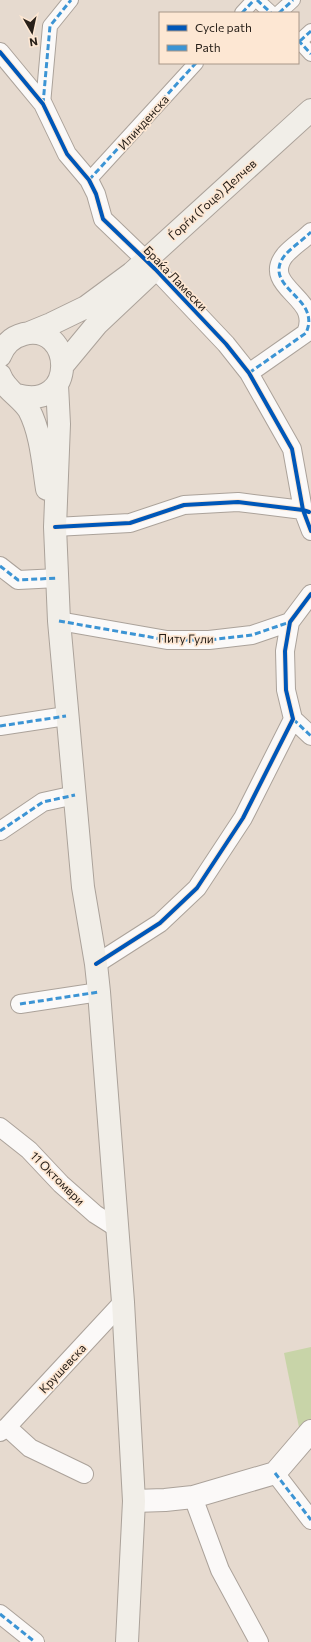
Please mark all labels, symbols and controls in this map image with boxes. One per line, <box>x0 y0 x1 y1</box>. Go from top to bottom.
north arrow <box>12 12 52 52</box>
legend <box>159 12 299 64</box>
text: Cycle path <box>195 20 252 34</box>
text: N <box>29 35 39 49</box>
text: Path <box>195 40 221 54</box>
street label: Илинденска <box>115 92 171 152</box>
street label: Ѓорѓи (Гоце) Делчев <box>165 156 259 242</box>
street label: Браќа Ламески <box>141 243 211 313</box>
street label: Питу Гули <box>158 631 214 645</box>
street label: 11 Октомври <box>28 1148 88 1208</box>
street label: Крушевска <box>36 1340 88 1396</box>

